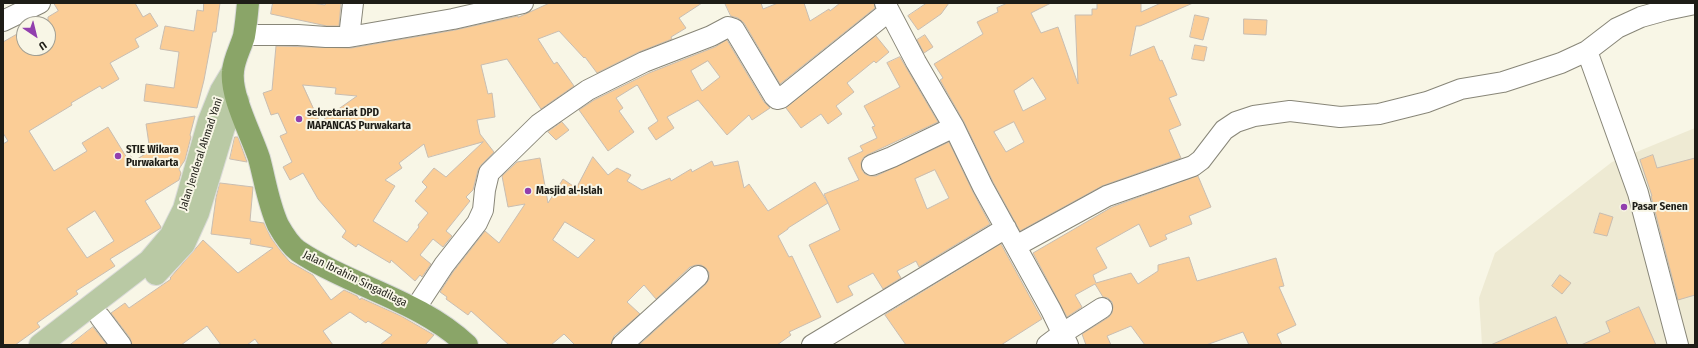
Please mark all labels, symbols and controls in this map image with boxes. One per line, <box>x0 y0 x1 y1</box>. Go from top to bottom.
north arrow <box>16 16 56 56</box>
text: U <box>36 38 49 53</box>
street label: Jalan Jenderal Ahmad Yani <box>177 96 225 212</box>
place label: sekretariat DPD MAPANCAS Purwakarta <box>307 106 411 132</box>
marker: sekretariat DPD MAPANCAS Purwakarta <box>294 114 304 124</box>
place label: STIE Wikara Purwakarta <box>126 143 179 169</box>
marker: STIE Wikara Purwakarta <box>113 151 123 161</box>
place label: Masjid al-Islah <box>536 184 602 198</box>
marker: Masjid al-Islah <box>523 186 533 196</box>
place label: Pasar Senen <box>1632 200 1688 214</box>
marker: Pasar Senen <box>1619 202 1629 212</box>
street label: Jalan Ibrahim Singadilaga <box>301 248 409 310</box>

